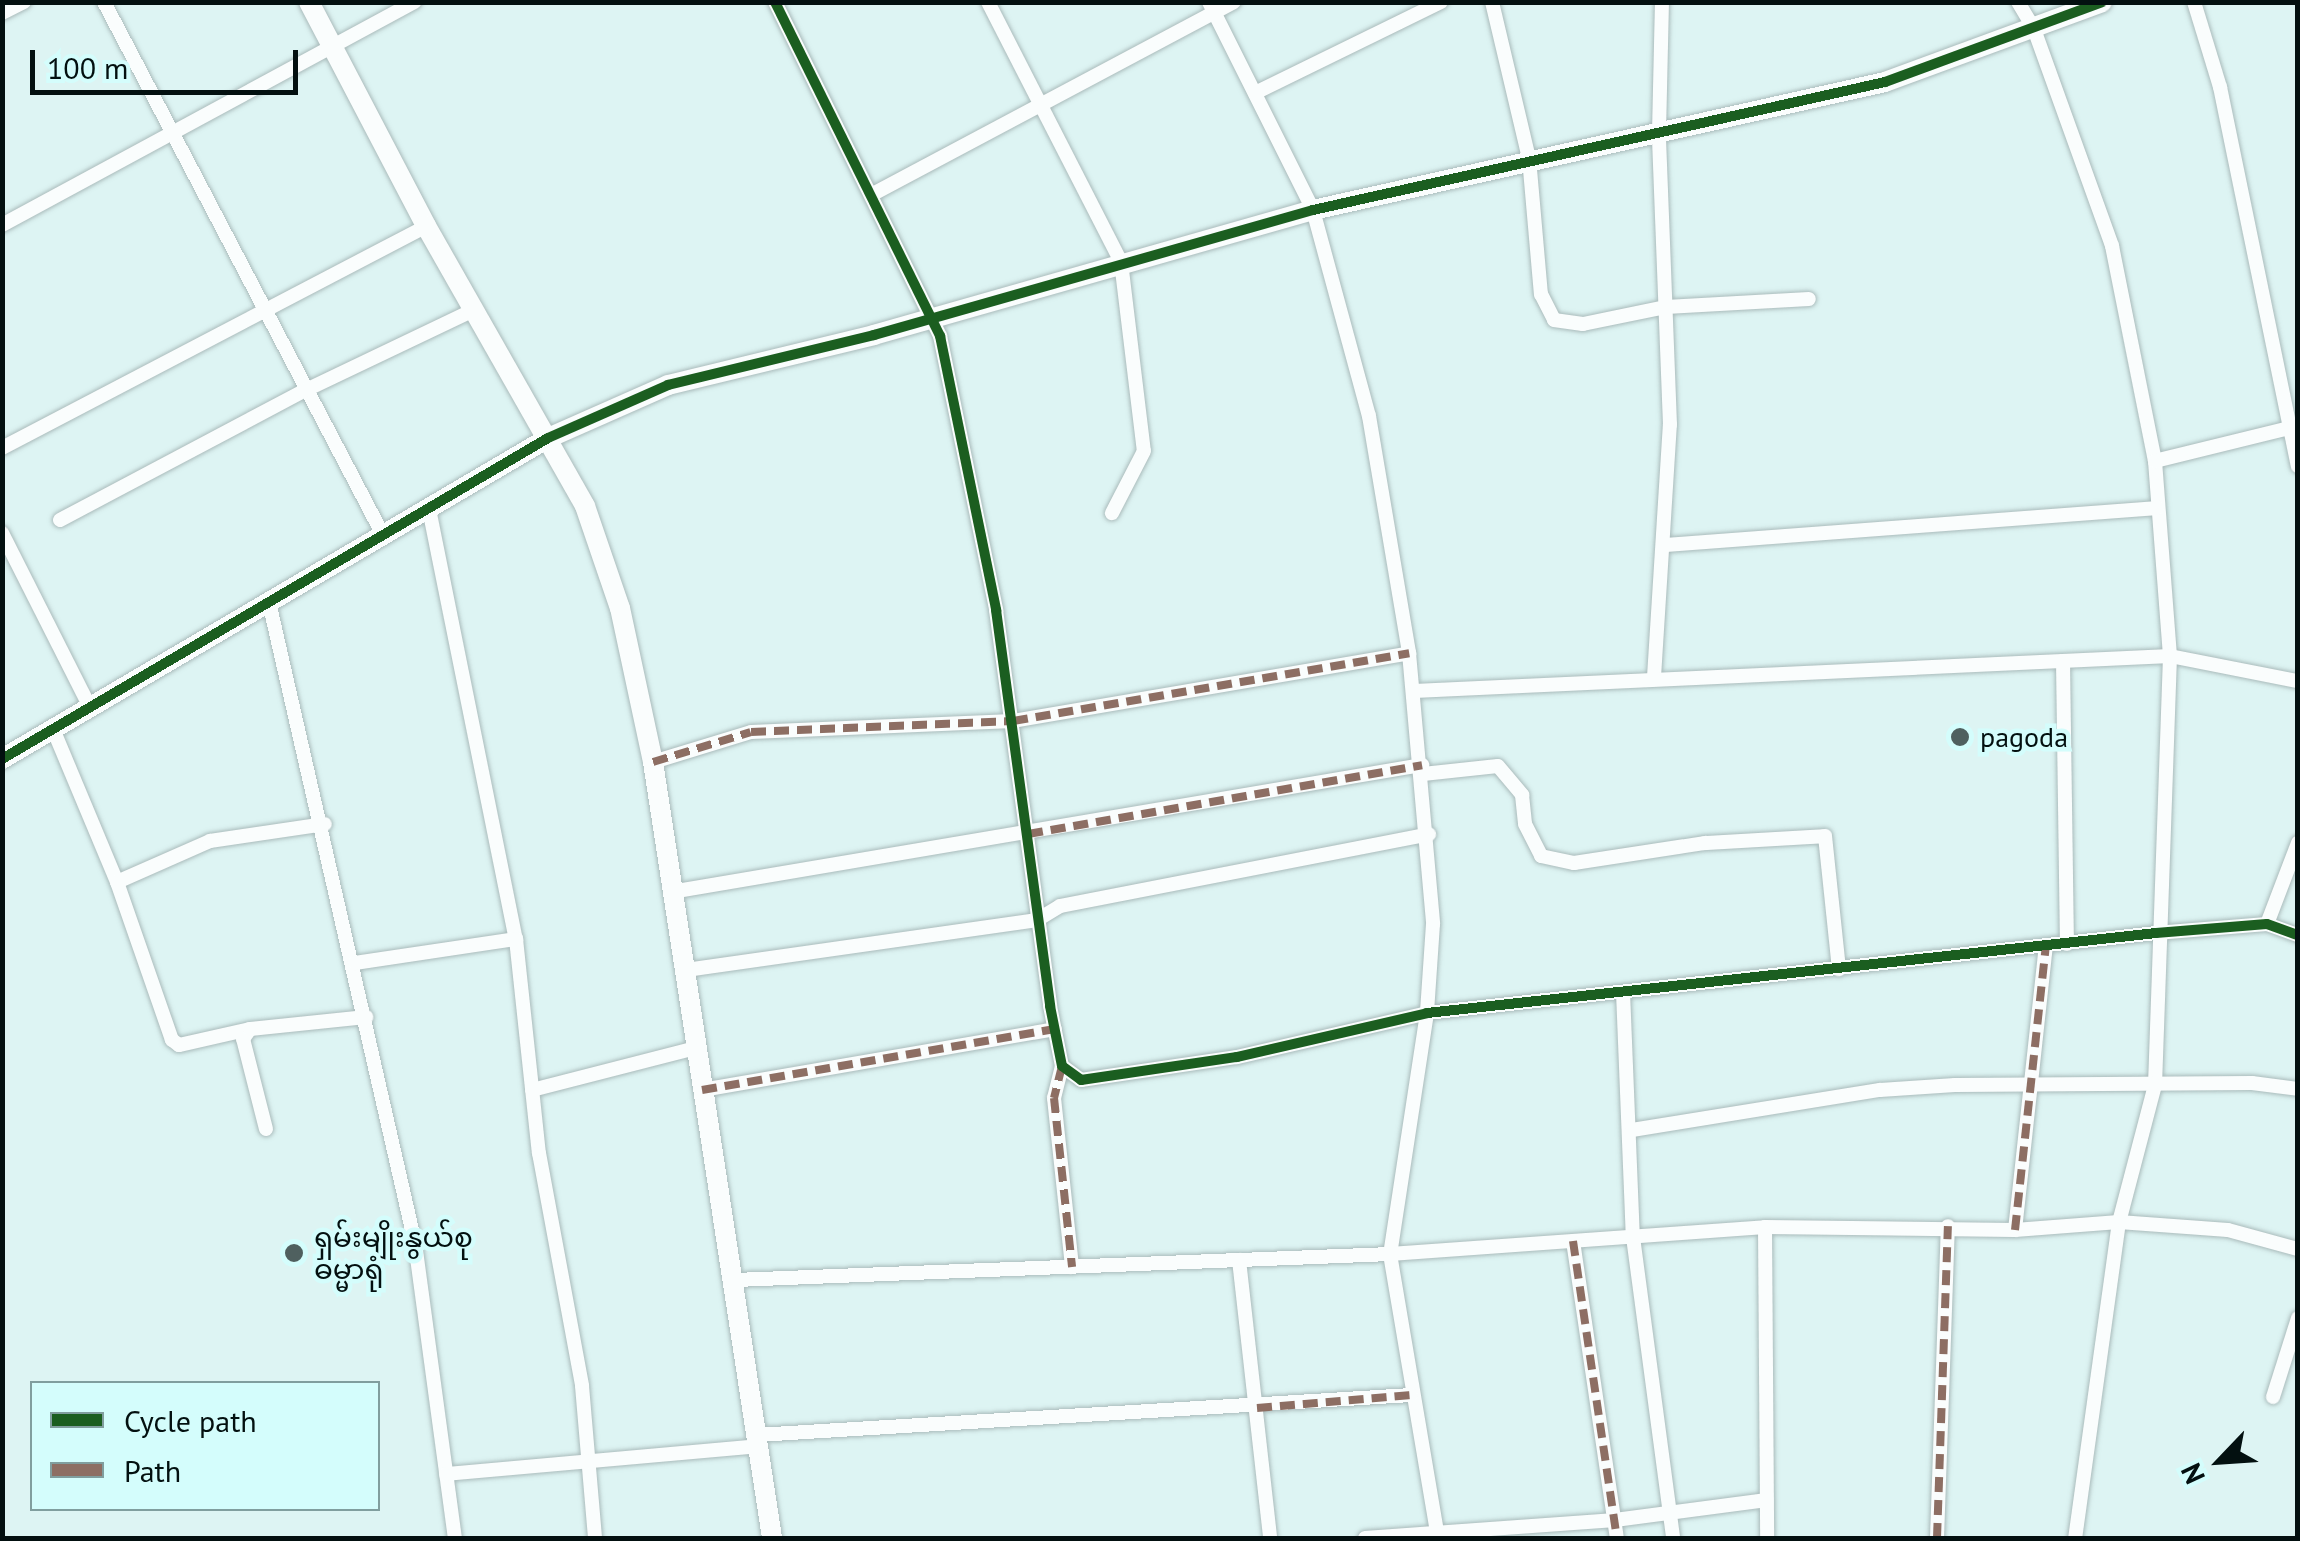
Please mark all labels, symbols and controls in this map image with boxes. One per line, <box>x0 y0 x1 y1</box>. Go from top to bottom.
scale bar <box>35 30 302 92</box>
text: 100 m <box>47 48 128 87</box>
place label: pagoda <box>1980 720 2068 754</box>
marker: pagoda <box>1949 726 1971 748</box>
place label: ရှမ်းမျိုးနွယ်စု ဓမ္မာရုံ <box>314 1220 473 1286</box>
marker: ရှမ်းမျိုးနွယ်စု ဓမ္မာရုံ <box>283 1242 305 1264</box>
legend <box>30 1381 380 1511</box>
text: Cycle path <box>124 1401 257 1440</box>
north arrow <box>2170 1411 2270 1511</box>
text: Path <box>124 1451 181 1490</box>
text: N <box>2172 1458 2213 1490</box>

